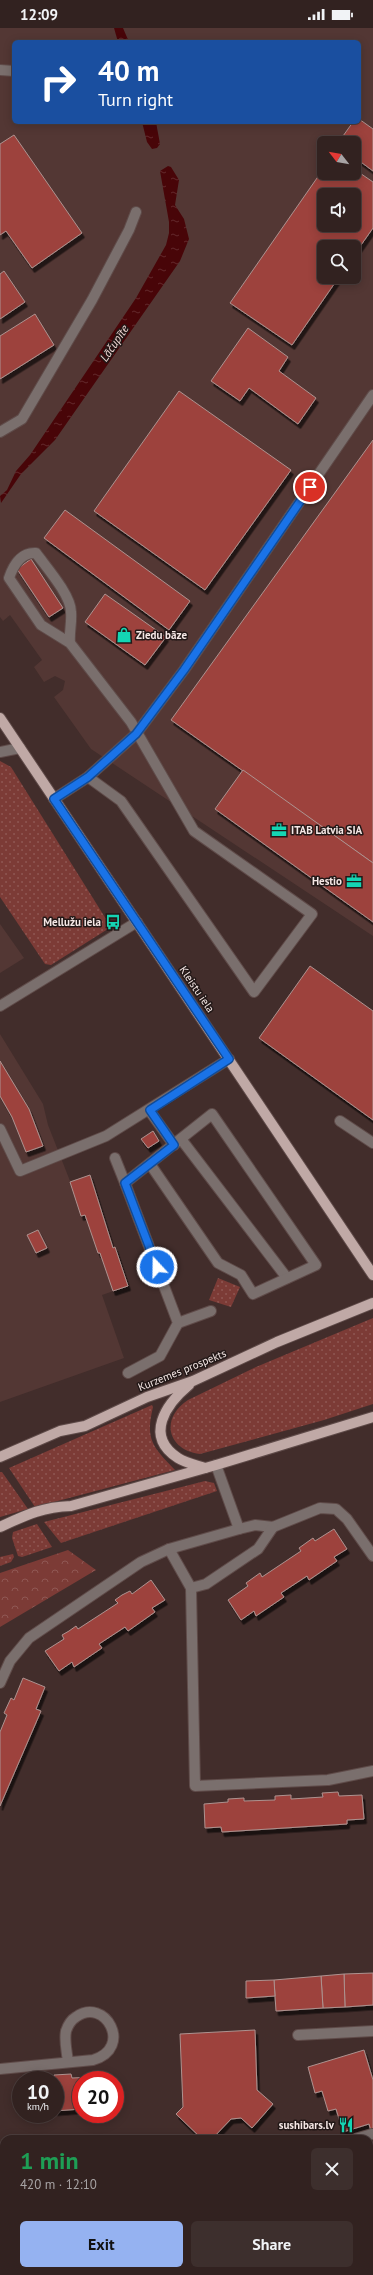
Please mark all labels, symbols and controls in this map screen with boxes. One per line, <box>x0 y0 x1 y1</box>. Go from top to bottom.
text: 12:09 <box>20 5 58 24</box>
text: 40 m <box>98 52 159 89</box>
icon: right <box>32 56 84 108</box>
text: Turn right <box>98 88 173 111</box>
north arrow <box>317 136 361 180</box>
map controls <box>317 136 361 284</box>
button: sound <box>317 188 361 232</box>
button: search <box>317 240 361 284</box>
water label: Lāčupīte <box>96 321 132 364</box>
pin <box>293 470 327 504</box>
icon: arrive <box>299 476 321 498</box>
shop icon: Ziedu bāze <box>115 626 133 644</box>
place label: Ziedu bāze <box>136 628 187 642</box>
office icon: ITAB Latvia SIA <box>270 821 288 839</box>
place label: ITAB Latvia SIA <box>291 823 363 837</box>
office icon: Hestio <box>345 872 363 890</box>
place label: Hestio <box>312 874 342 888</box>
bus stop icon: Mellužu iela <box>104 913 122 931</box>
place label: Mellužu iela <box>43 915 101 929</box>
street label: Kleistu iela <box>176 963 218 1015</box>
position arrow <box>136 1246 178 1288</box>
street label: Kurzemes prospekts <box>136 1346 228 1394</box>
speed limit sign: 20 <box>72 2071 124 2123</box>
text: 10 <box>27 2079 49 2105</box>
text: km/h <box>27 2100 49 2113</box>
restaurant icon: sushibars.lv <box>337 2116 355 2134</box>
place label: sushibars.lv <box>279 2118 335 2132</box>
text: 1 min <box>20 2145 79 2176</box>
button: close <box>311 2148 353 2190</box>
text: 420 m · 12:10 <box>20 2176 97 2193</box>
button: Exit <box>20 2221 183 2267</box>
button: Share <box>191 2221 353 2267</box>

